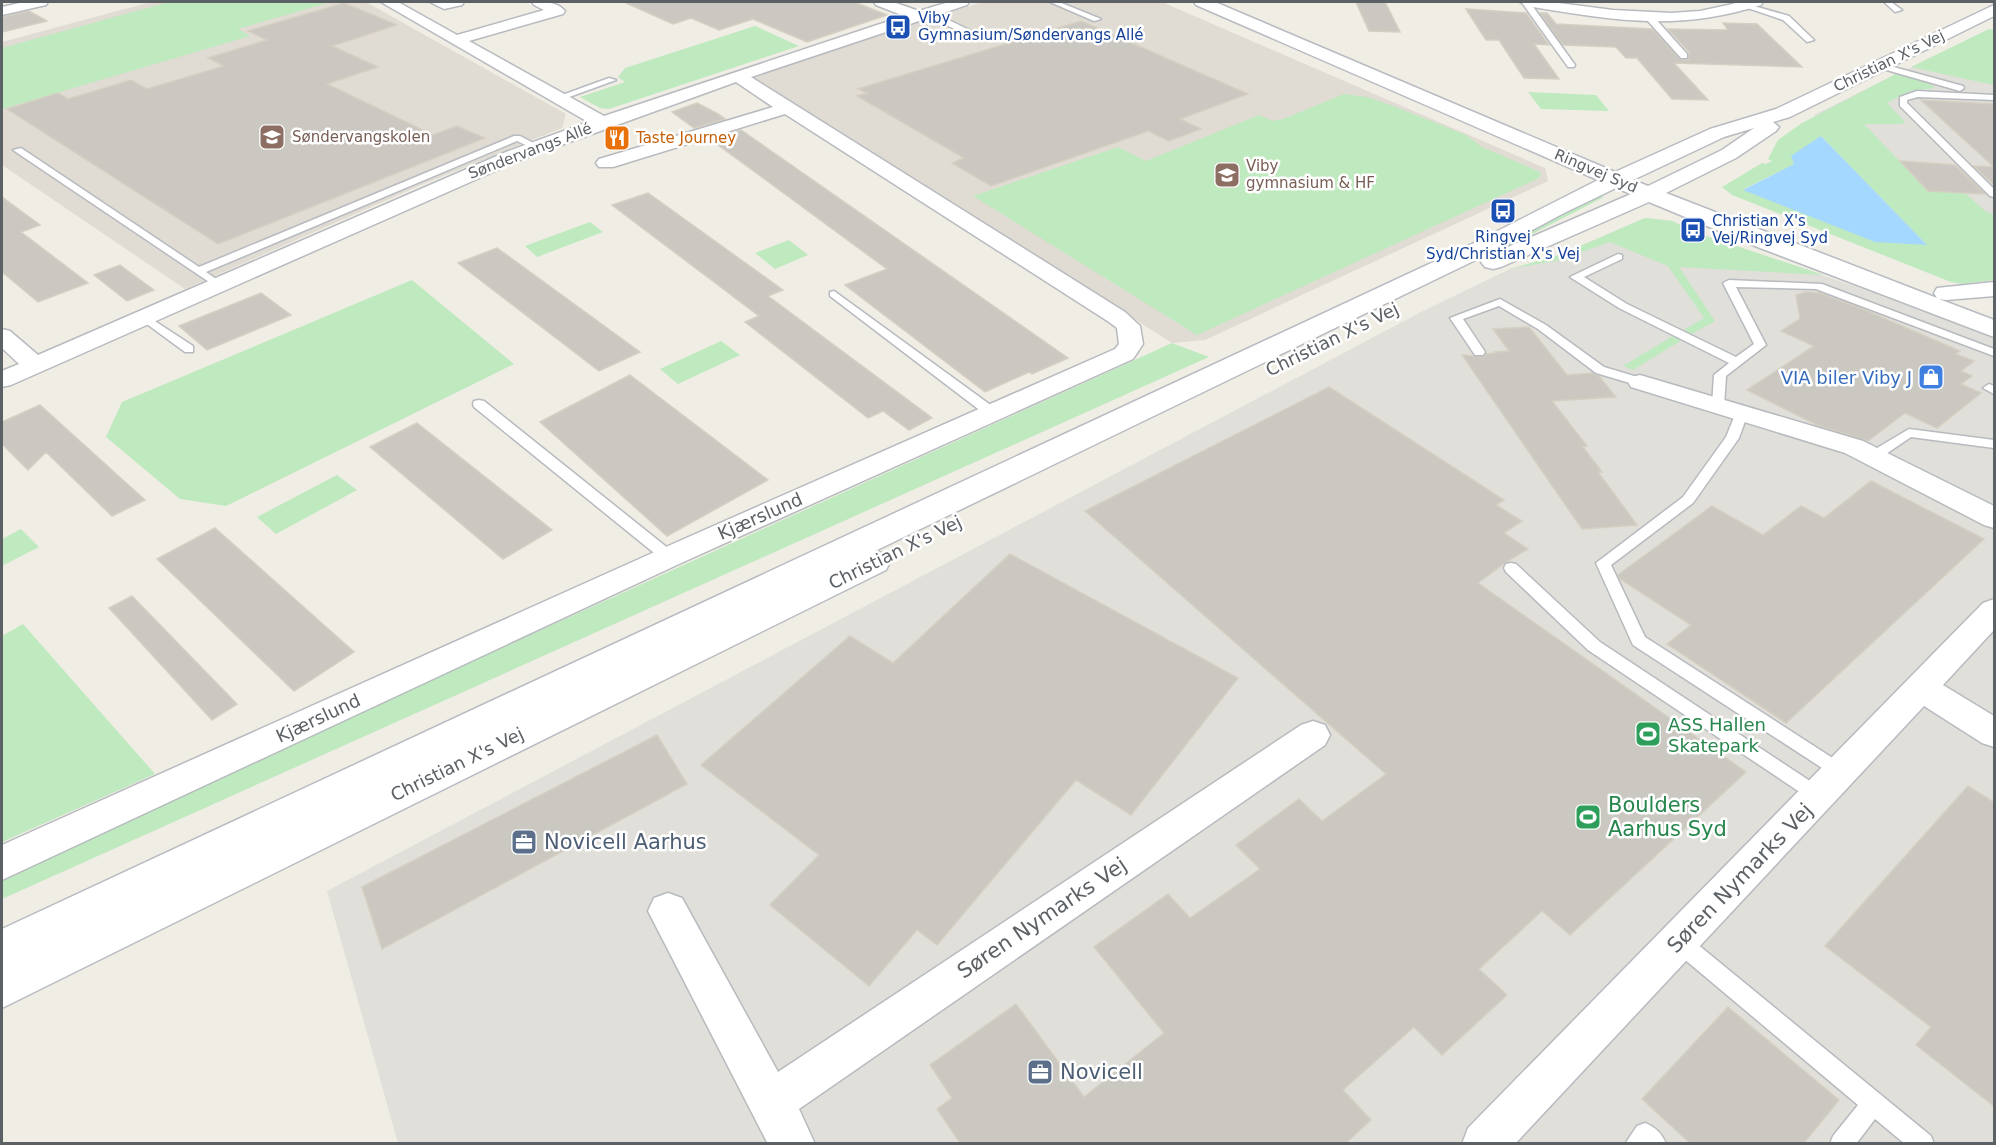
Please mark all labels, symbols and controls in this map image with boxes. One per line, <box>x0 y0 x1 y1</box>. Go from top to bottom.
place label: Viby Gymnasium/Søndervangs Allé <box>918 9 1144 44</box>
bus stop icon: Viby Gymnasium/Søndervangs Allé <box>883 12 913 42</box>
street label: Christian X's Vej <box>1831 26 1947 96</box>
street label: Søndervangs Allé <box>466 119 594 183</box>
school or university icon: Søndervangskolen <box>257 122 287 152</box>
restaurant icon: Taste Journey <box>602 123 632 153</box>
place label: Søndervangskolen <box>292 128 430 146</box>
place label: Taste Journey <box>635 129 736 147</box>
street label: Ringvej Syd <box>1552 145 1640 197</box>
place label: Viby gymnasium & HF <box>1246 157 1375 192</box>
school or university icon: Viby gymnasium & HF <box>1212 160 1242 190</box>
bus stop icon: Ringvej Syd/Christian X's Vej <box>1488 196 1518 226</box>
place label: Christian X's Vej/Ringvej Syd <box>1712 212 1828 247</box>
bus stop icon: Christian X's Vej/Ringvej Syd <box>1678 215 1708 245</box>
place label: Ringvej Syd/Christian X's Vej <box>1426 228 1580 263</box>
street label: Christian X's Vej <box>1262 298 1402 380</box>
shop icon: VIA biler Viby J <box>1916 362 1946 392</box>
place label: VIA biler Viby J <box>1781 367 1912 388</box>
street label: Kjærslund <box>714 488 806 544</box>
street label: Christian X's Vej <box>825 511 965 593</box>
street label: Kjærslund <box>273 689 363 747</box>
place label: ASS Hallen Skatepark <box>1668 714 1766 756</box>
sports icon: ASS Hallen Skatepark <box>1633 719 1663 749</box>
street label: Christian X's Vej <box>387 723 527 805</box>
place label: Boulders Aarhus Syd <box>1608 793 1727 841</box>
street label: Søren Nymarks Vej <box>1662 798 1818 958</box>
sports icon: Boulders Aarhus Syd <box>1573 802 1603 832</box>
office icon: Novicell Aarhus <box>509 827 539 857</box>
place label: Novicell Aarhus <box>544 830 707 854</box>
street label: Søren Nymarks Vej <box>953 853 1131 983</box>
office icon: Novicell <box>1025 1057 1055 1087</box>
place label: Novicell <box>1060 1060 1143 1084</box>

